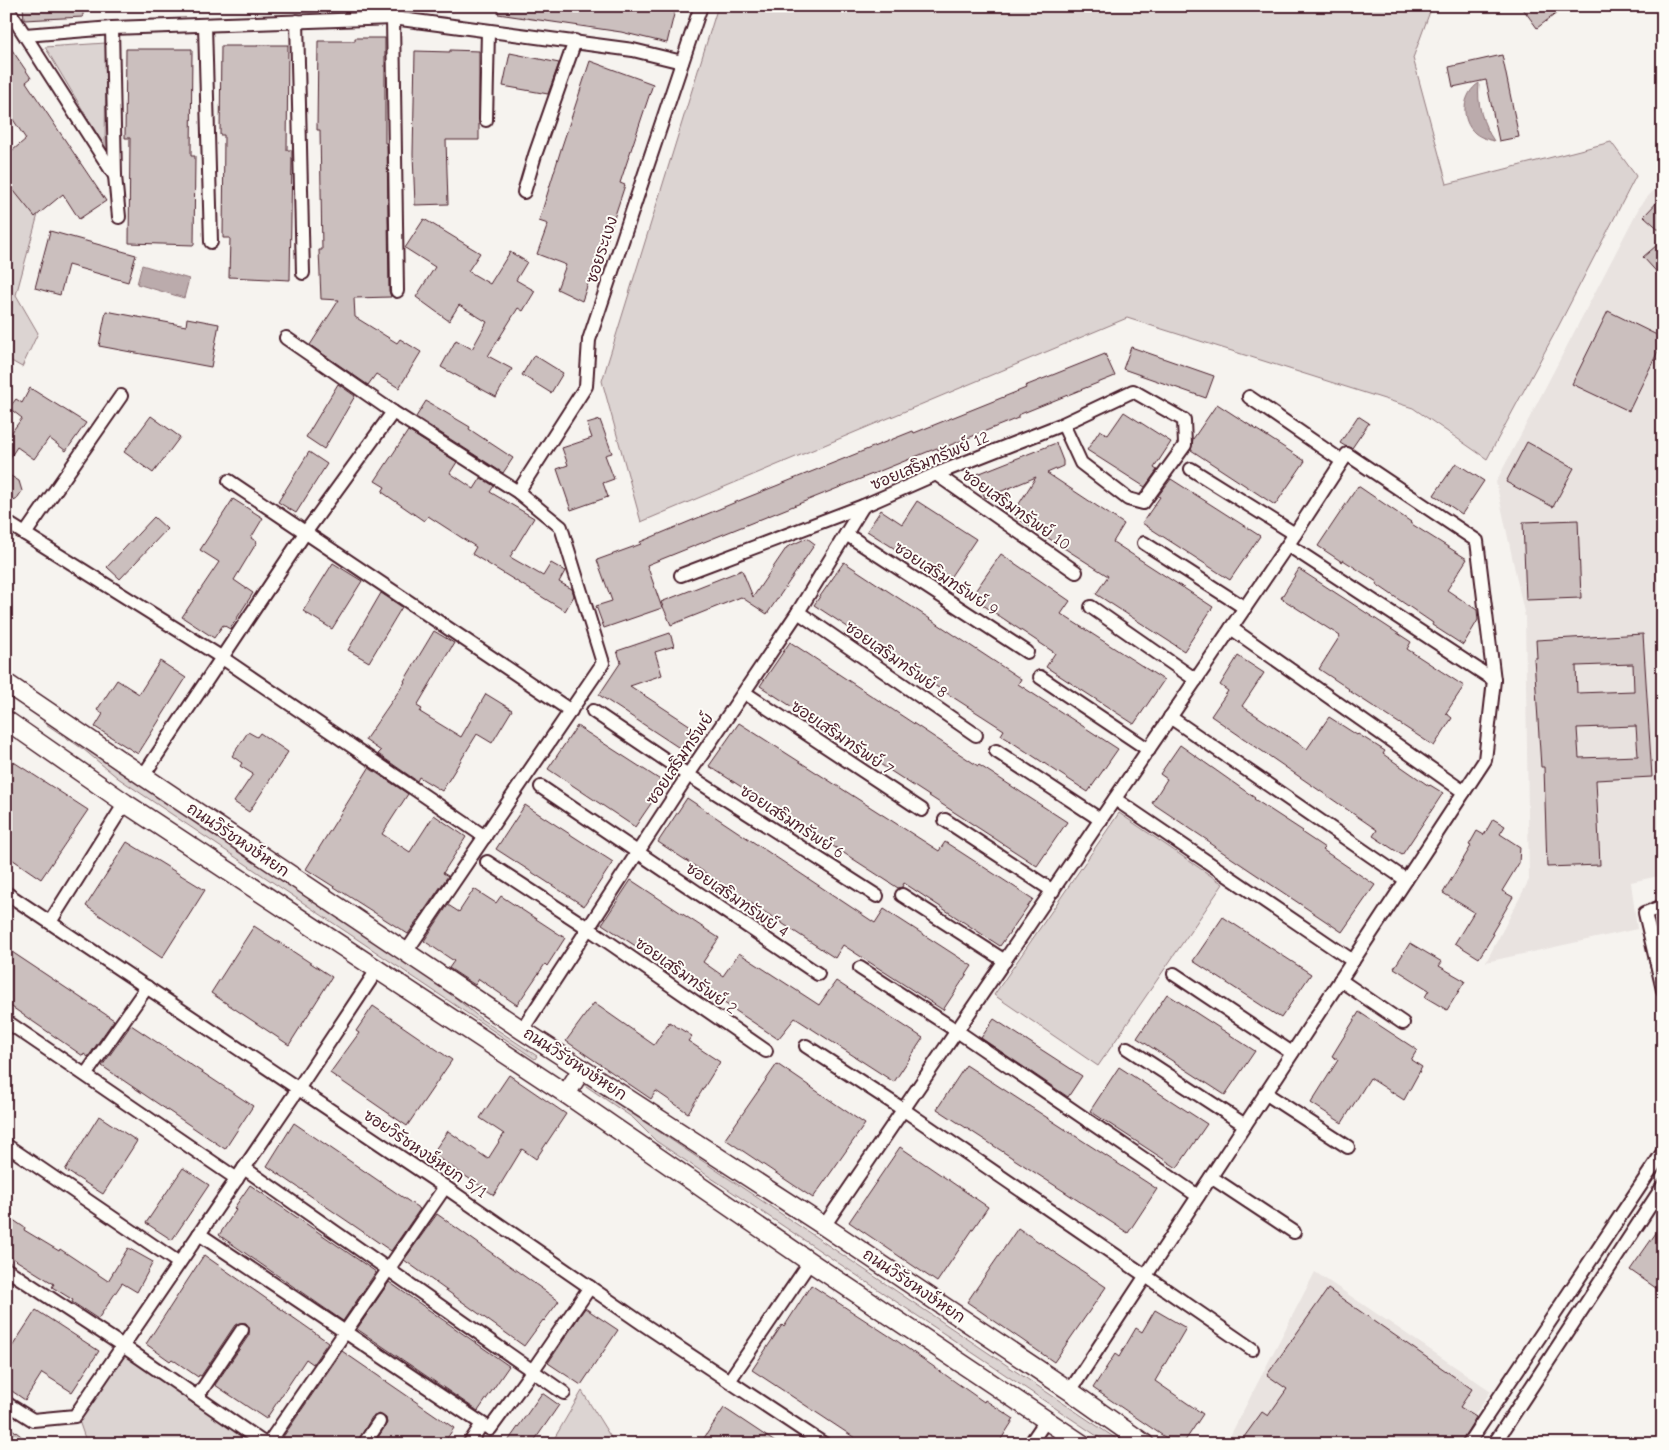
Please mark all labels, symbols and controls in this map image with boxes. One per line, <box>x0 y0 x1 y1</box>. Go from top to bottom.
street label: ซอยระเงง <box>583 214 621 286</box>
street label: ซอยเสริมทรัพย์ 12 <box>867 425 992 494</box>
street label: ซอยเสริมทรัพย์ 10 <box>958 463 1075 554</box>
street label: ซอยเสริมทรัพย์ 9 <box>891 536 1003 619</box>
street label: ซอยเสริมทรัพย์ 8 <box>842 616 952 702</box>
street label: ซอยเสริมทรัพย์ 7 <box>787 695 899 779</box>
street label: ซอยเสริมทรัพย์ <box>640 708 717 808</box>
street label: ซอยเสริมทรัพย์ 6 <box>736 779 849 862</box>
street label: ถนนวิรัชหงษ์หยก <box>184 797 294 881</box>
street label: ซอยเสริมทรัพย์ 4 <box>682 857 793 941</box>
street label: ซอยเสริมทรัพย์ 2 <box>632 932 742 1018</box>
street label: ถนนวิรัชหงษ์หยก <box>520 1021 631 1104</box>
street label: ซอยวิรัชหงษ์หยก 5/1 <box>360 1104 492 1202</box>
street label: ถนนวิรัชหงษ์หยก <box>860 1243 970 1327</box>

